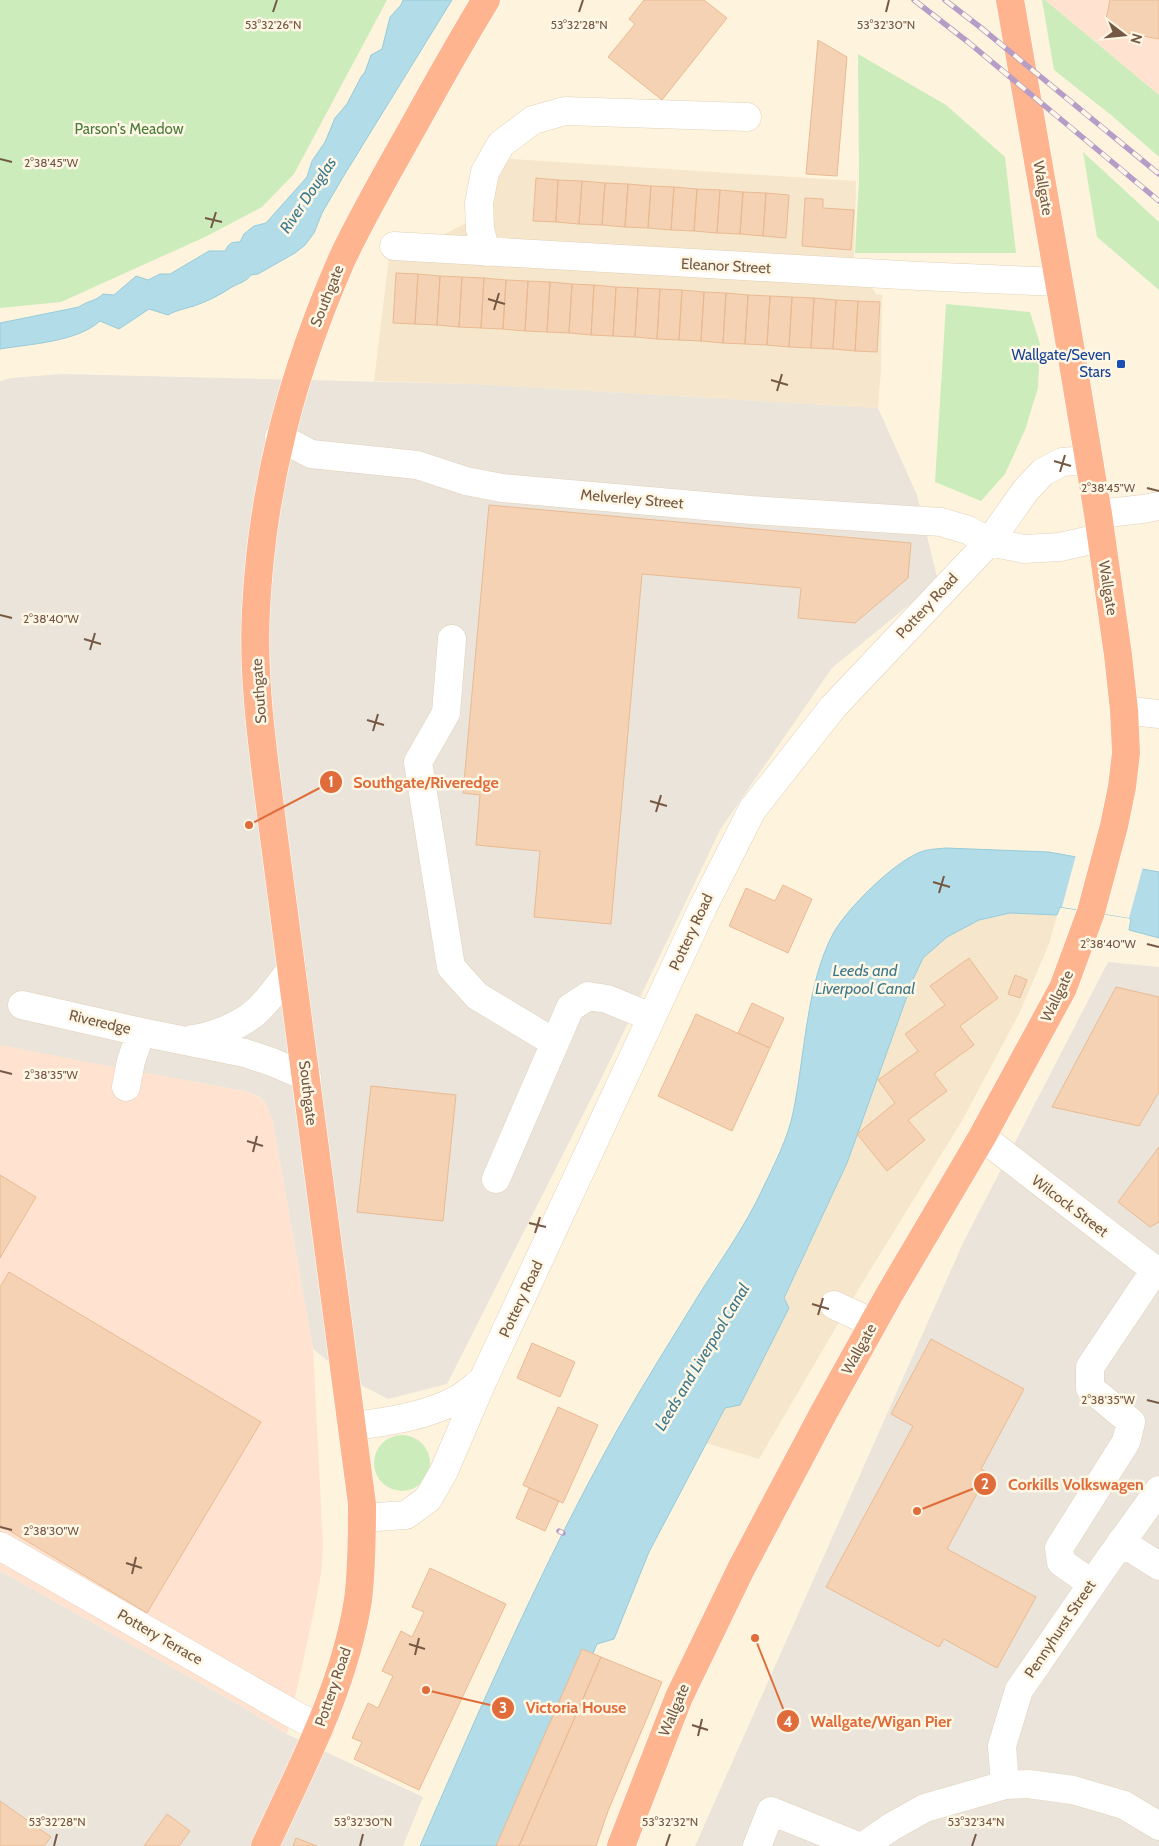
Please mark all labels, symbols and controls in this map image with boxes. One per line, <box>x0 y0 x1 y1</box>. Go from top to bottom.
north arrow <box>1099 10 1149 60</box>
text: 53°32'26"N <box>245 17 301 32</box>
text: 53°32'28"N <box>550 17 608 32</box>
text: 53°32'30"N <box>857 17 915 32</box>
text: N <box>1126 31 1147 46</box>
park label: Parson's Meadow <box>74 120 184 138</box>
water label: River Douglas <box>276 153 340 237</box>
text: 2°38'45"W <box>24 155 79 170</box>
street label: Wallgate <box>1029 159 1057 217</box>
street label: Eleanor Street <box>681 255 771 277</box>
street label: Southgate <box>306 262 348 330</box>
place label: Wallgate/Seven Stars <box>1011 346 1111 381</box>
marker: Wallgate/Seven Stars <box>1115 358 1127 370</box>
text: 2°38'45"W <box>1081 480 1136 495</box>
street label: Melverley Street <box>580 486 684 512</box>
street label: Wallgate <box>1095 559 1121 617</box>
street label: Pottery Road <box>892 570 962 642</box>
text: 2°38'40"W <box>23 611 80 626</box>
street label: Southgate <box>248 658 270 724</box>
callout: Southgate/Riveredge <box>319 767 509 798</box>
text: 1 <box>328 773 334 791</box>
text: Southgate/Riveredge <box>353 773 499 792</box>
street label: Pottery Road <box>665 891 717 973</box>
text: 2°38'40"W <box>1080 936 1137 951</box>
water label: Leeds and Liverpool Canal <box>815 961 915 998</box>
street label: Wallgate <box>1037 967 1077 1025</box>
street label: Riveredge <box>67 1006 133 1038</box>
street label: Southgate <box>295 1060 321 1127</box>
text: 2°38'35"W <box>24 1067 79 1082</box>
street label: Wilcock Street <box>1028 1171 1112 1241</box>
street label: Pottery Road <box>495 1258 547 1340</box>
water label: Leeds and Liverpool Canal <box>651 1280 754 1434</box>
street label: Wallgate <box>838 1320 880 1377</box>
text: 2°38'35"W <box>1081 1392 1136 1407</box>
callout: Corkills Volkswagen <box>973 1469 1153 1500</box>
text: 2 <box>981 1475 989 1493</box>
text: Corkills Volkswagen <box>1008 1475 1144 1494</box>
text: 2°38'30"W <box>23 1523 79 1538</box>
street label: Pennyhurst Street <box>1021 1577 1099 1681</box>
street label: Pottery Terrace <box>114 1605 206 1669</box>
street label: Pottery Road <box>311 1645 355 1729</box>
street label: Wallgate <box>655 1681 693 1739</box>
callout: Victoria House <box>491 1692 637 1723</box>
text: Victoria House <box>526 1698 626 1717</box>
text: 3 <box>499 1699 507 1717</box>
callout: Wallgate/Wigan Pier <box>775 1706 961 1737</box>
text: Wallgate/Wigan Pier <box>811 1712 952 1731</box>
text: 4 <box>783 1713 793 1731</box>
text: 53°32'28"N <box>28 1814 86 1829</box>
text: 53°32'30"N <box>334 1814 392 1829</box>
text: 53°32'32"N <box>642 1814 698 1829</box>
text: 53°32'34"N <box>948 1814 1004 1829</box>

